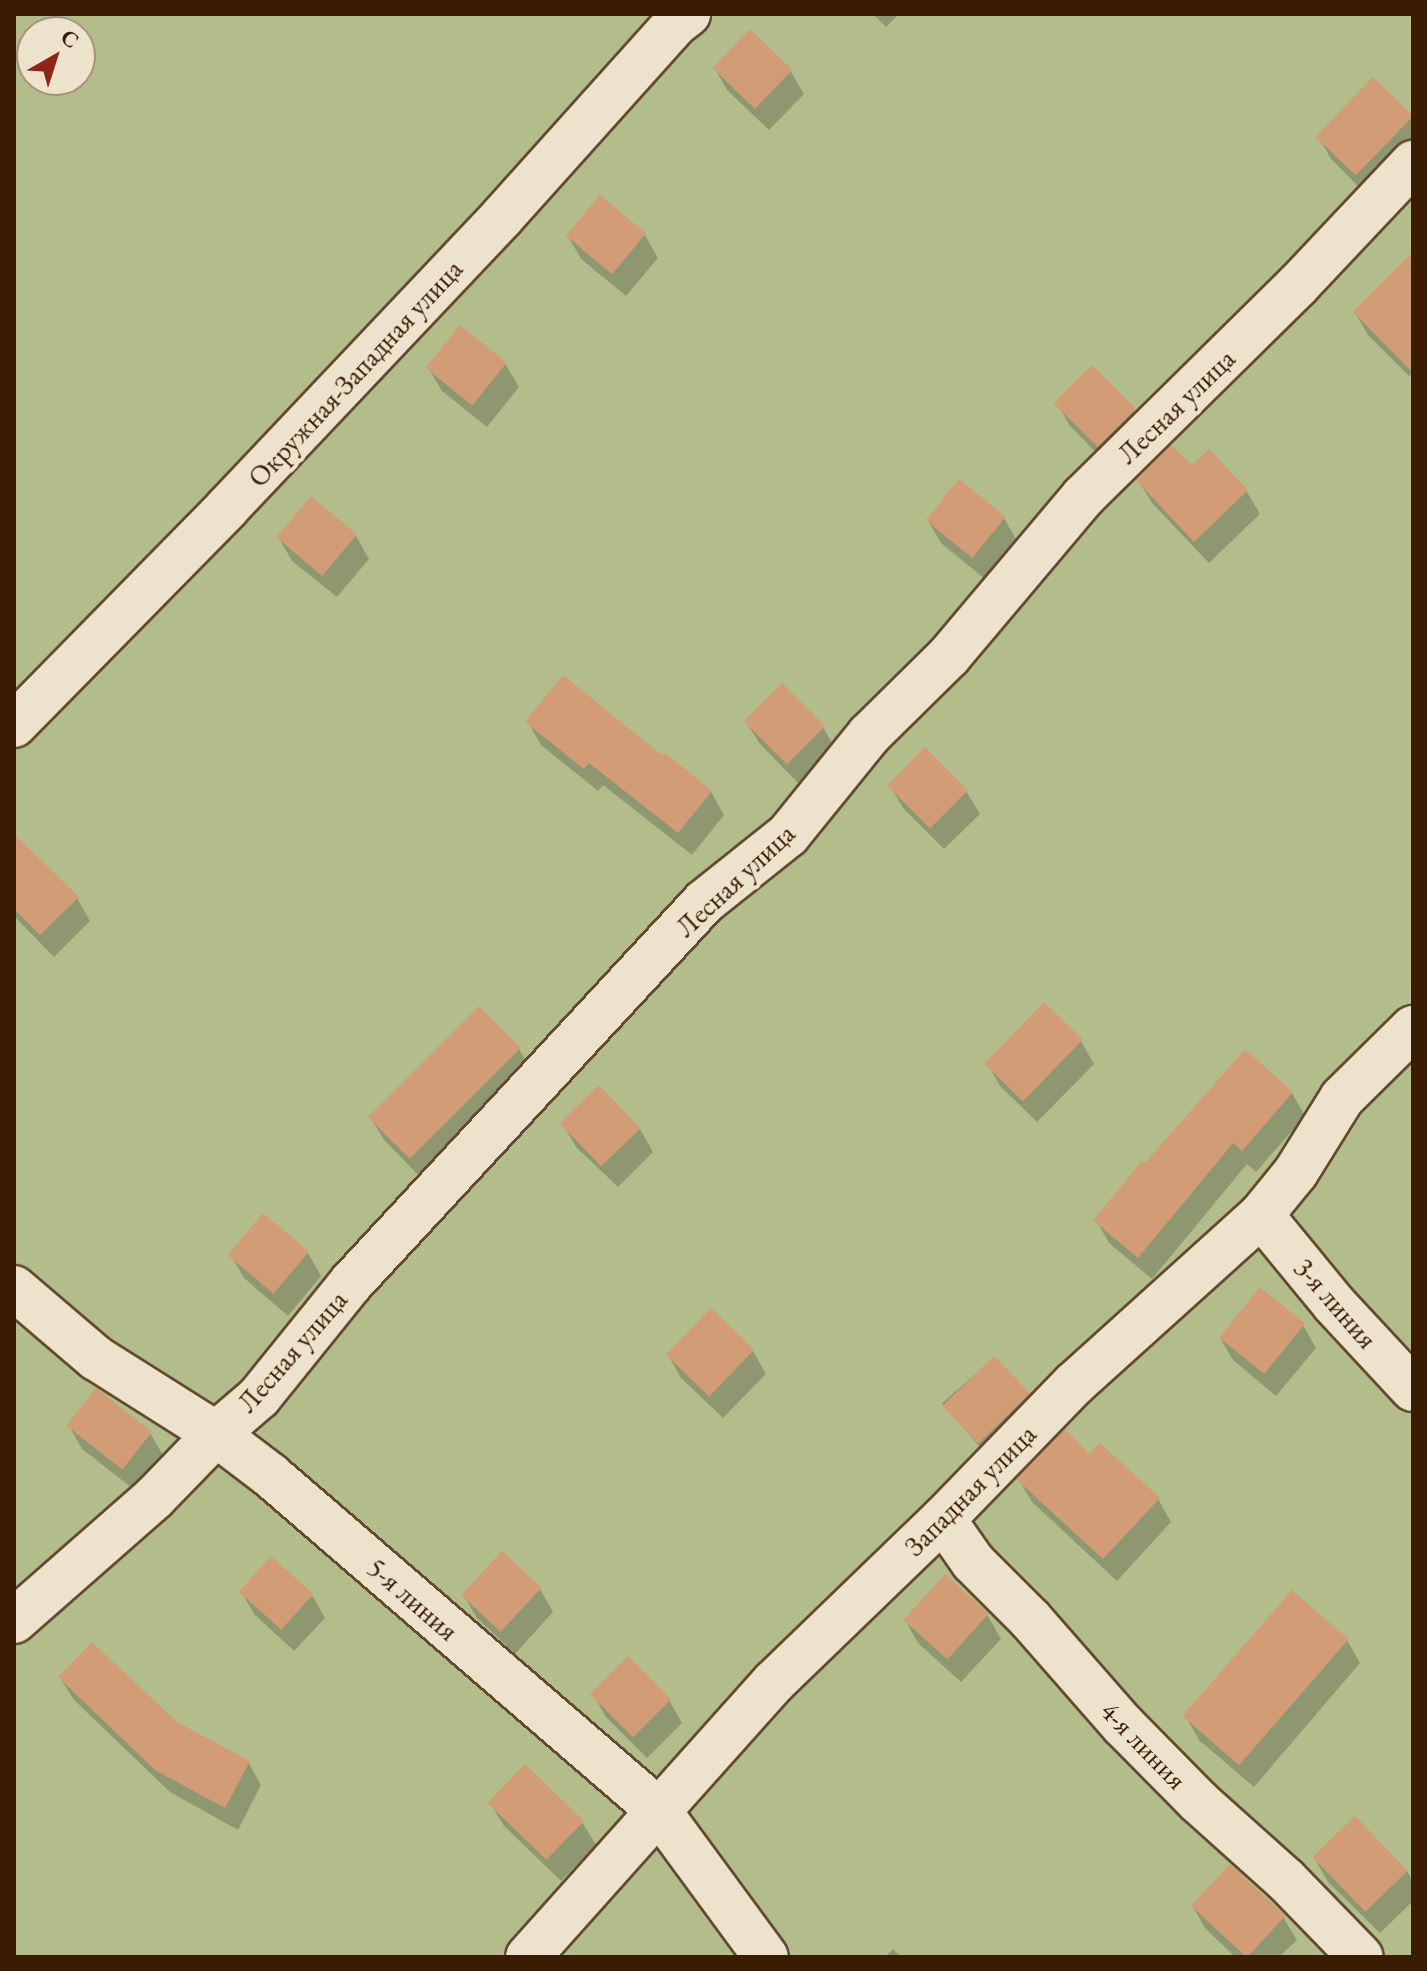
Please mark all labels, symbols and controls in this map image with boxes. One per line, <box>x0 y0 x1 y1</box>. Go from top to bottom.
north arrow <box>16 16 96 96</box>
text: С <box>55 22 85 55</box>
street label: Окружная-Западная улица <box>241 252 469 494</box>
street label: Лесная улица <box>1110 342 1242 470</box>
street label: Лесная улица <box>668 816 802 944</box>
street label: 3-я линия <box>1287 1251 1385 1355</box>
street label: Лесная улица <box>230 1283 354 1419</box>
street label: Западная улица <box>897 1417 1043 1563</box>
street label: 5-я линия <box>361 1550 465 1648</box>
street label: 4-я линия <box>1094 1694 1194 1796</box>

